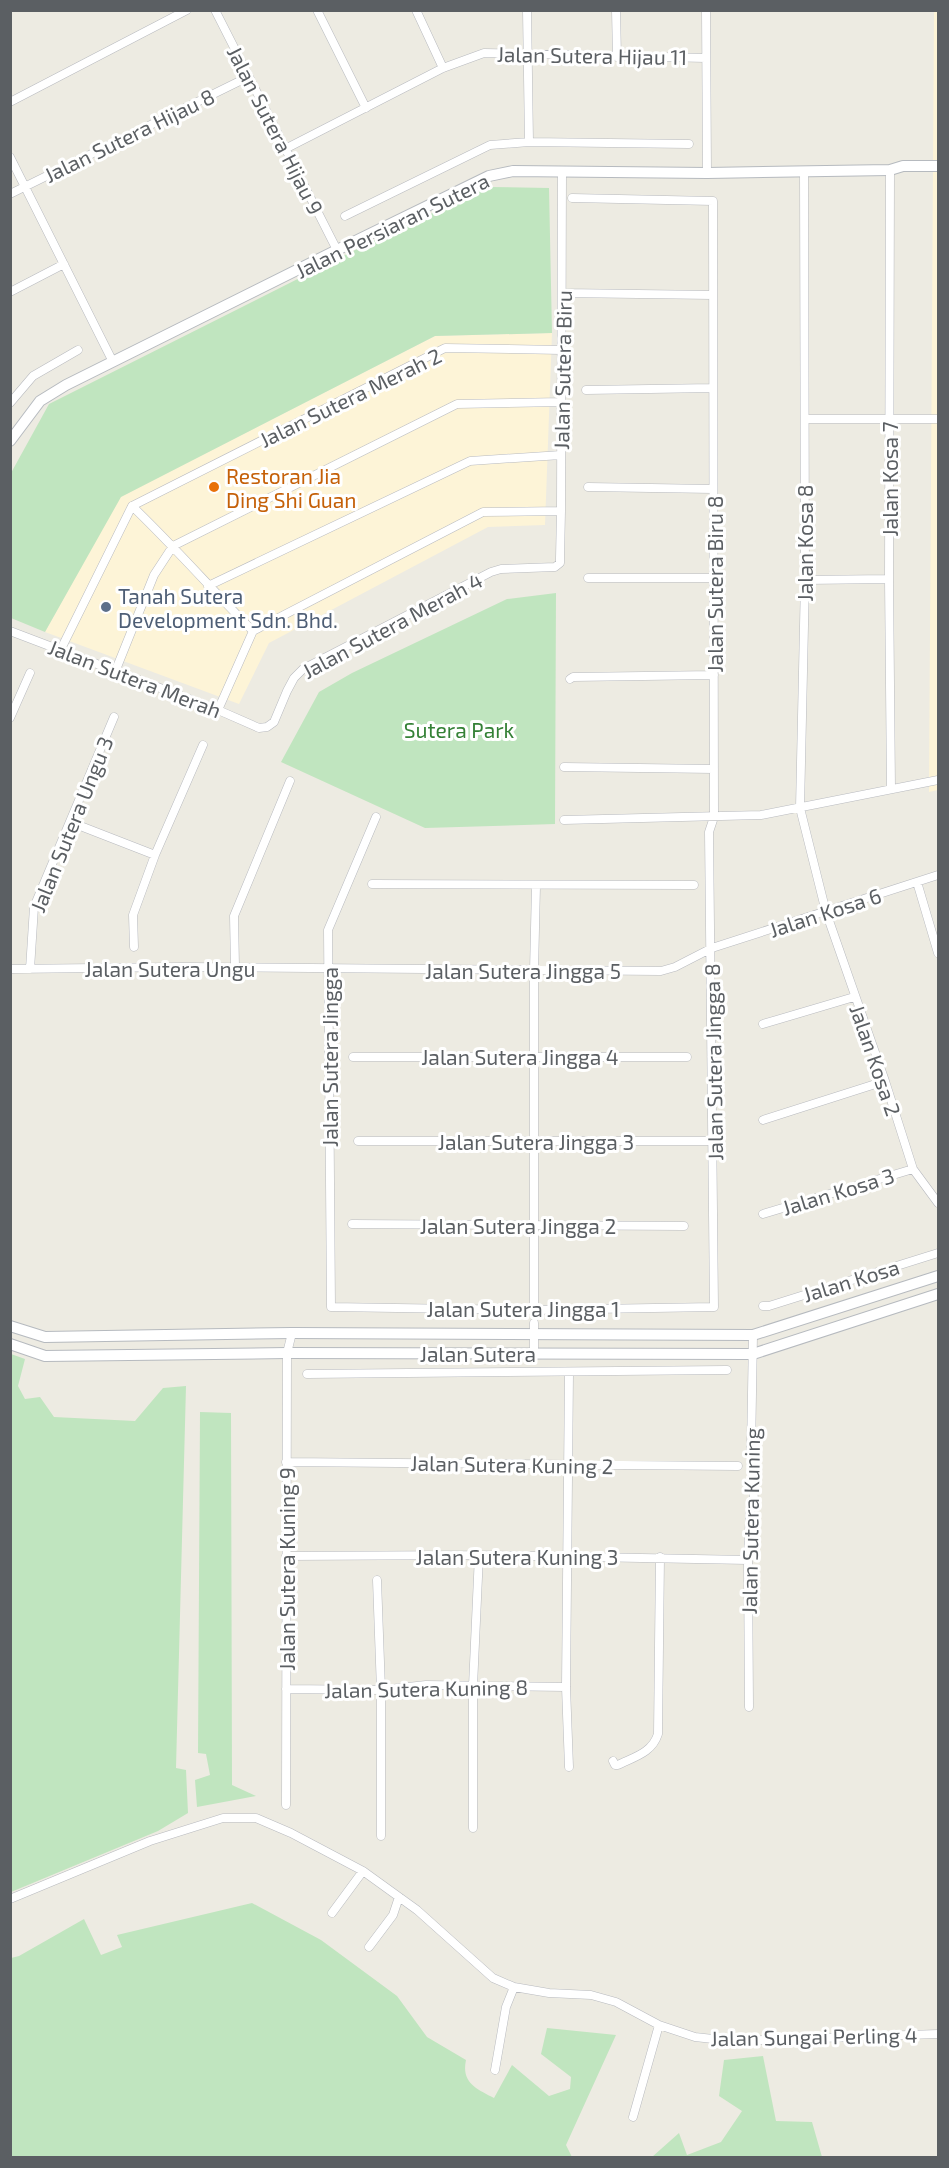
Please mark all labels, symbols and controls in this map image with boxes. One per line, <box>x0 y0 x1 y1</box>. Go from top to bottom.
street label: Jalan Sutera Hijau 11 <box>497 41 687 70</box>
street label: Jalan Sutera Hijau 9 <box>222 42 329 219</box>
street label: Jalan Sutera Hijau 8 <box>40 83 219 188</box>
street label: Jalan Persiaran Sutera <box>291 167 493 283</box>
street label: Jalan Sutera Biru <box>548 290 576 450</box>
street label: Jalan Sutera Merah 2 <box>255 342 445 452</box>
street label: Jalan Kosa 7 <box>877 421 902 537</box>
place label: Restoran Jia Ding Shi Guan <box>226 463 357 512</box>
marker: Restoran Jia Ding Shi Guan <box>207 480 221 494</box>
street label: Jalan Kosa 8 <box>792 484 817 602</box>
street label: Jalan Sutera Biru 8 <box>702 495 727 673</box>
street label: Jalan Sutera Merah 4 <box>298 567 486 683</box>
place label: Tanah Sutera Development Sdn. Bhd. <box>118 583 338 632</box>
marker: Tanah Sutera Development Sdn. Bhd. <box>99 600 113 614</box>
street label: Jalan Sutera Merah <box>45 634 225 722</box>
park label: Sutera Park <box>404 717 515 742</box>
street label: Jalan Sutera Ungu 3 <box>24 733 118 915</box>
street label: Jalan Kosa 6 <box>766 882 884 942</box>
street label: Jalan Sutera Ungu <box>85 956 255 981</box>
street label: Jalan Sutera Jingga 5 <box>425 958 621 983</box>
street label: Jalan Sutera Jingga 8 <box>699 963 727 1161</box>
street label: Jalan Sutera Jingga <box>317 967 342 1147</box>
street label: Jalan Kosa 2 <box>845 1001 907 1119</box>
street label: Jalan Sutera Jingga 4 <box>421 1044 619 1069</box>
street label: Jalan Sutera Jingga 3 <box>438 1129 634 1154</box>
street label: Jalan Kosa 3 <box>779 1162 897 1220</box>
street label: Jalan Sutera Jingga 2 <box>420 1213 616 1238</box>
street label: Jalan Kosa <box>800 1253 902 1307</box>
street label: Jalan Sutera Jingga 1 <box>427 1296 620 1321</box>
street label: Jalan Sutera <box>420 1341 536 1366</box>
street label: Jalan Sutera Kuning <box>736 1427 764 1615</box>
street label: Jalan Sutera Kuning 2 <box>410 1450 614 1478</box>
street label: Jalan Sutera Kuning 9 <box>274 1467 299 1671</box>
street label: Jalan Sutera Kuning 3 <box>416 1544 618 1569</box>
street label: Jalan Sutera Kuning 8 <box>324 1674 528 1702</box>
street label: Jalan Sungai Perling 4 <box>710 2022 918 2050</box>

